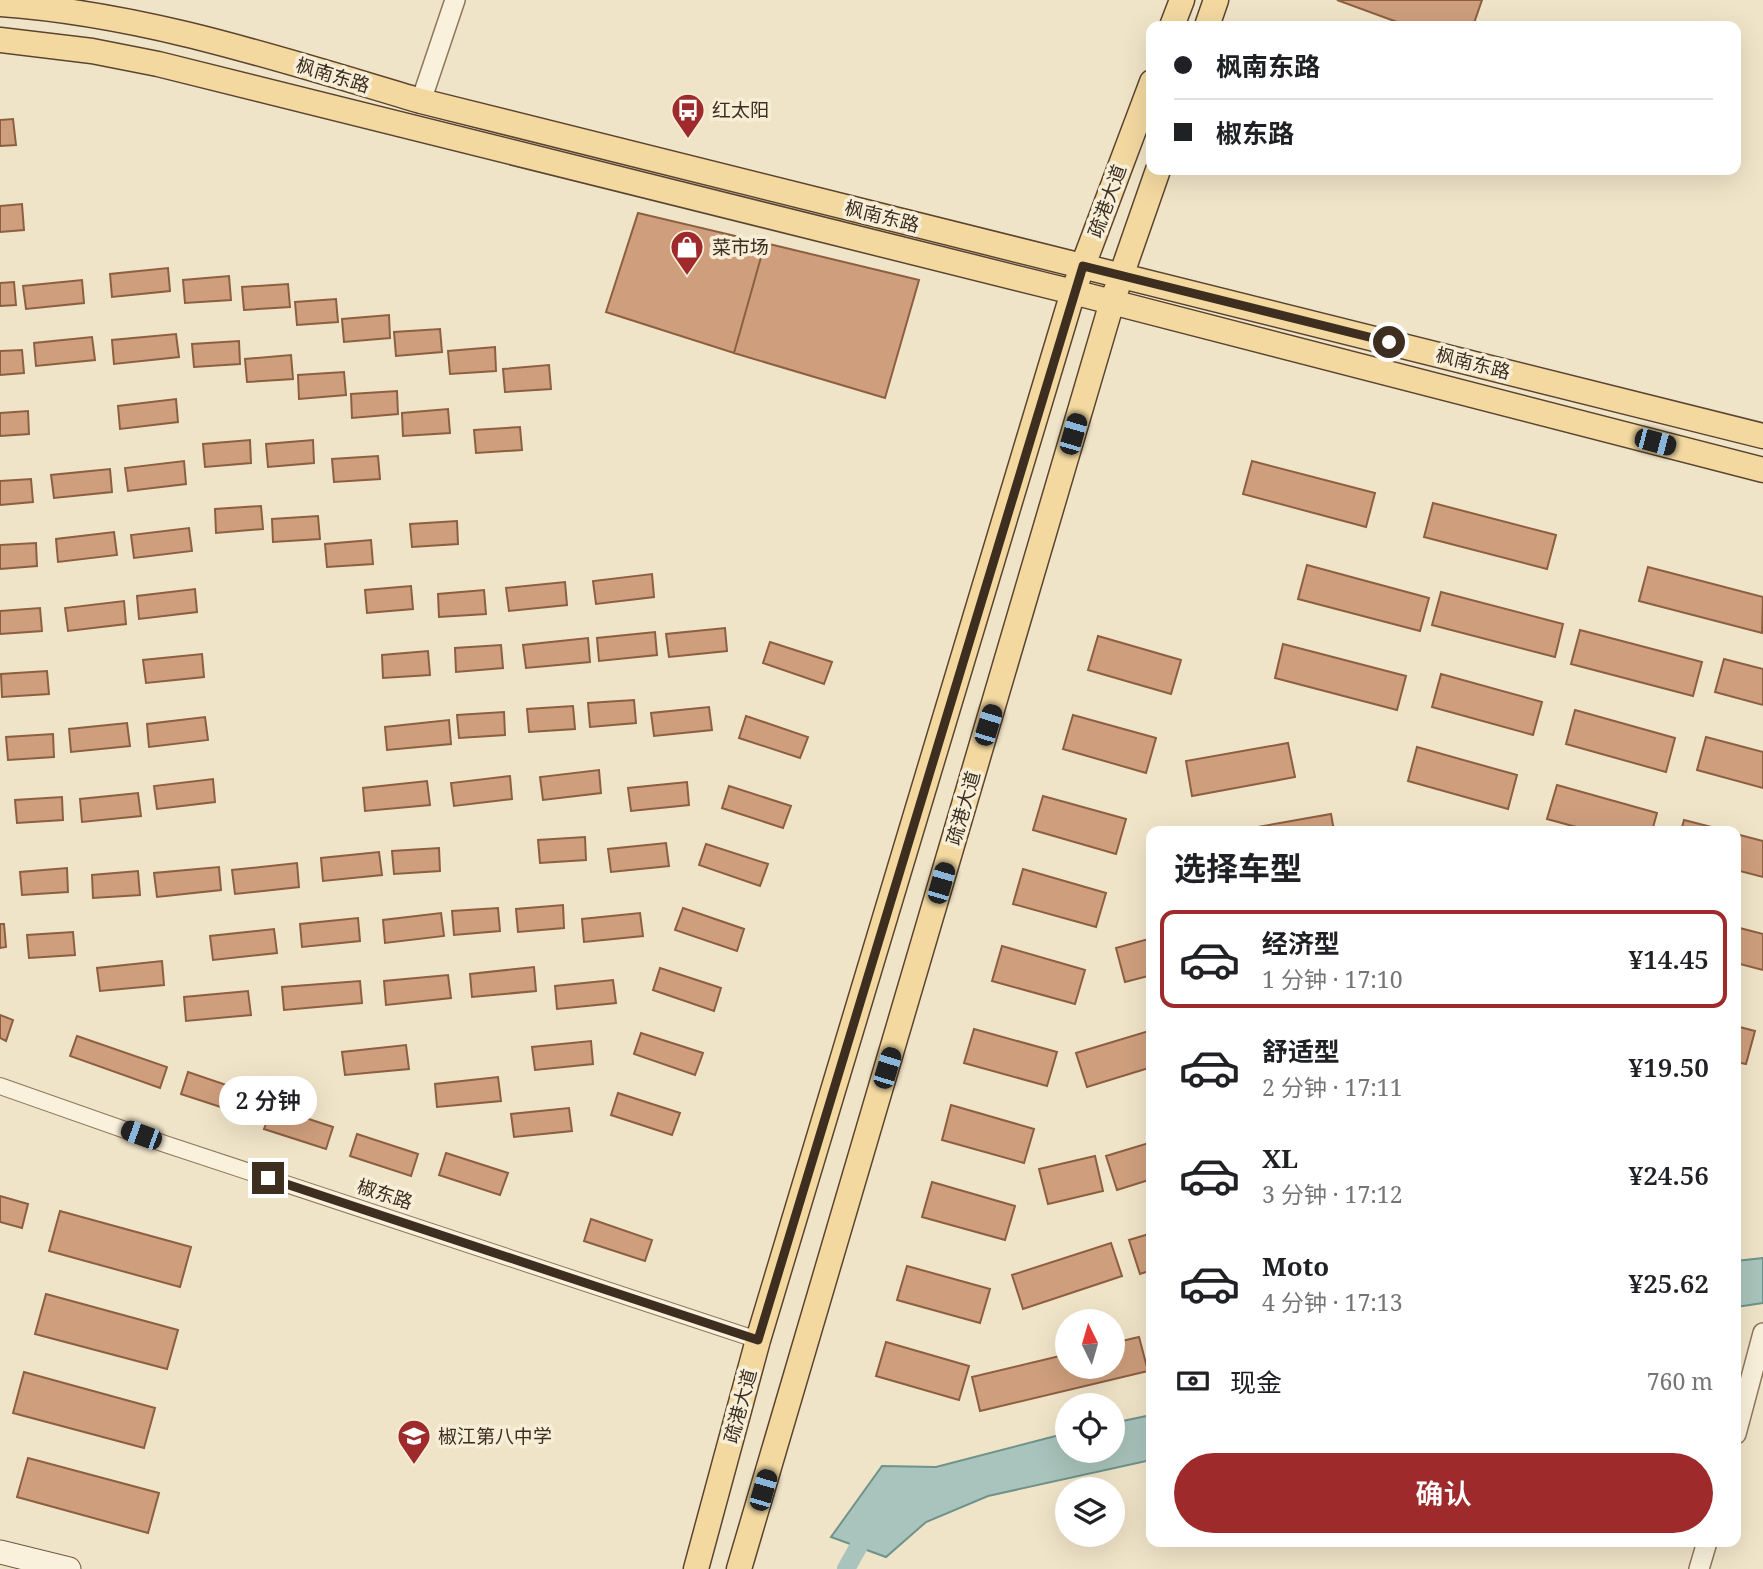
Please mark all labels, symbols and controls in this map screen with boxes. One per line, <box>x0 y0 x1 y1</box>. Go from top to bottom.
text: 枫南东路 <box>1216 48 1320 84</box>
street label: 枫南东路 <box>293 51 373 99</box>
bus stop icon: 红太阳 <box>669 91 707 140</box>
place label: 红太阳 <box>712 97 769 123</box>
text: 椒东路 <box>1216 115 1294 151</box>
street label: 疏港大道 <box>1082 161 1132 241</box>
street label: 枫南东路 <box>842 194 922 238</box>
shop icon: 菜市场 <box>668 228 706 277</box>
place label: 菜市场 <box>712 234 769 260</box>
route start <box>1373 326 1405 358</box>
street label: 枫南东路 <box>1433 341 1513 385</box>
car <box>1058 411 1089 457</box>
car <box>1632 426 1679 458</box>
car <box>972 702 1005 748</box>
street label: 疏港大道 <box>940 768 986 848</box>
text: 选择车型 <box>1174 846 1302 889</box>
car <box>926 860 957 906</box>
text: 经济型 <box>1262 925 1340 961</box>
icon: car <box>1178 928 1241 991</box>
text: ¥14.45 <box>1629 941 1709 977</box>
text: 1 分钟 · 17:10 <box>1262 963 1403 995</box>
text: 舒适型 <box>1262 1033 1340 1069</box>
icon: car <box>1178 1036 1241 1099</box>
car <box>871 1045 904 1091</box>
text: ¥19.50 <box>1629 1049 1709 1085</box>
text: 2 分钟 · 17:11 <box>1262 1071 1403 1103</box>
callout: 2 分钟 <box>219 1076 317 1126</box>
text: 2 分钟 <box>236 1084 300 1116</box>
car <box>118 1118 165 1152</box>
text: XL <box>1262 1140 1298 1176</box>
icon: car <box>1178 1144 1241 1207</box>
text: ¥24.56 <box>1629 1157 1709 1193</box>
route end <box>252 1162 284 1194</box>
street label: 椒东路 <box>354 1173 416 1215</box>
text: 3 分钟 · 17:12 <box>1262 1178 1403 1210</box>
text: Moto <box>1262 1248 1329 1284</box>
icon: car <box>1178 1252 1241 1315</box>
text: ¥25.62 <box>1629 1265 1709 1301</box>
text: 4 分钟 · 17:13 <box>1262 1286 1403 1318</box>
north arrow <box>1055 1309 1125 1379</box>
map controls <box>1055 1309 1125 1547</box>
icon: cash <box>1174 1362 1212 1400</box>
text: 现金 <box>1230 1364 1282 1400</box>
text: 760 m <box>1647 1365 1713 1397</box>
street label: 疏港大道 <box>718 1366 762 1446</box>
button: locate <box>1055 1393 1125 1463</box>
school or university icon: 椒江第八中学 <box>395 1417 433 1466</box>
place label: 椒江第八中学 <box>438 1423 552 1449</box>
button: 确认 <box>1174 1453 1713 1533</box>
car <box>748 1467 779 1513</box>
button: layers <box>1055 1477 1125 1547</box>

